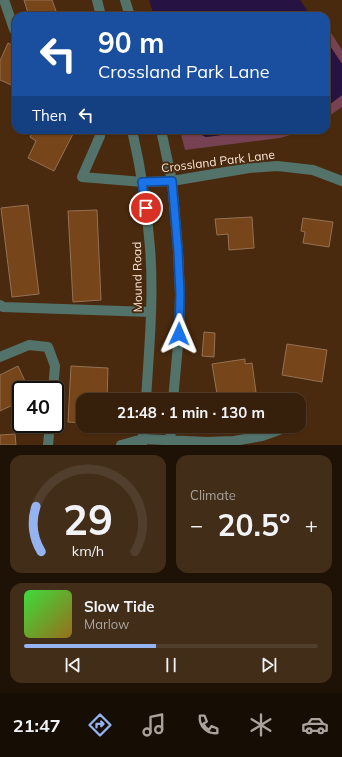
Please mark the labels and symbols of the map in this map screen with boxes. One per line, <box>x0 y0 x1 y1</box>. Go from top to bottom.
street label: Crossland Park Lane <box>160 147 276 175</box>
pin <box>129 191 163 225</box>
street label: Mound Road <box>129 241 145 313</box>
position arrow <box>158 313 200 355</box>
speed limit sign: 40 <box>12 381 64 433</box>

